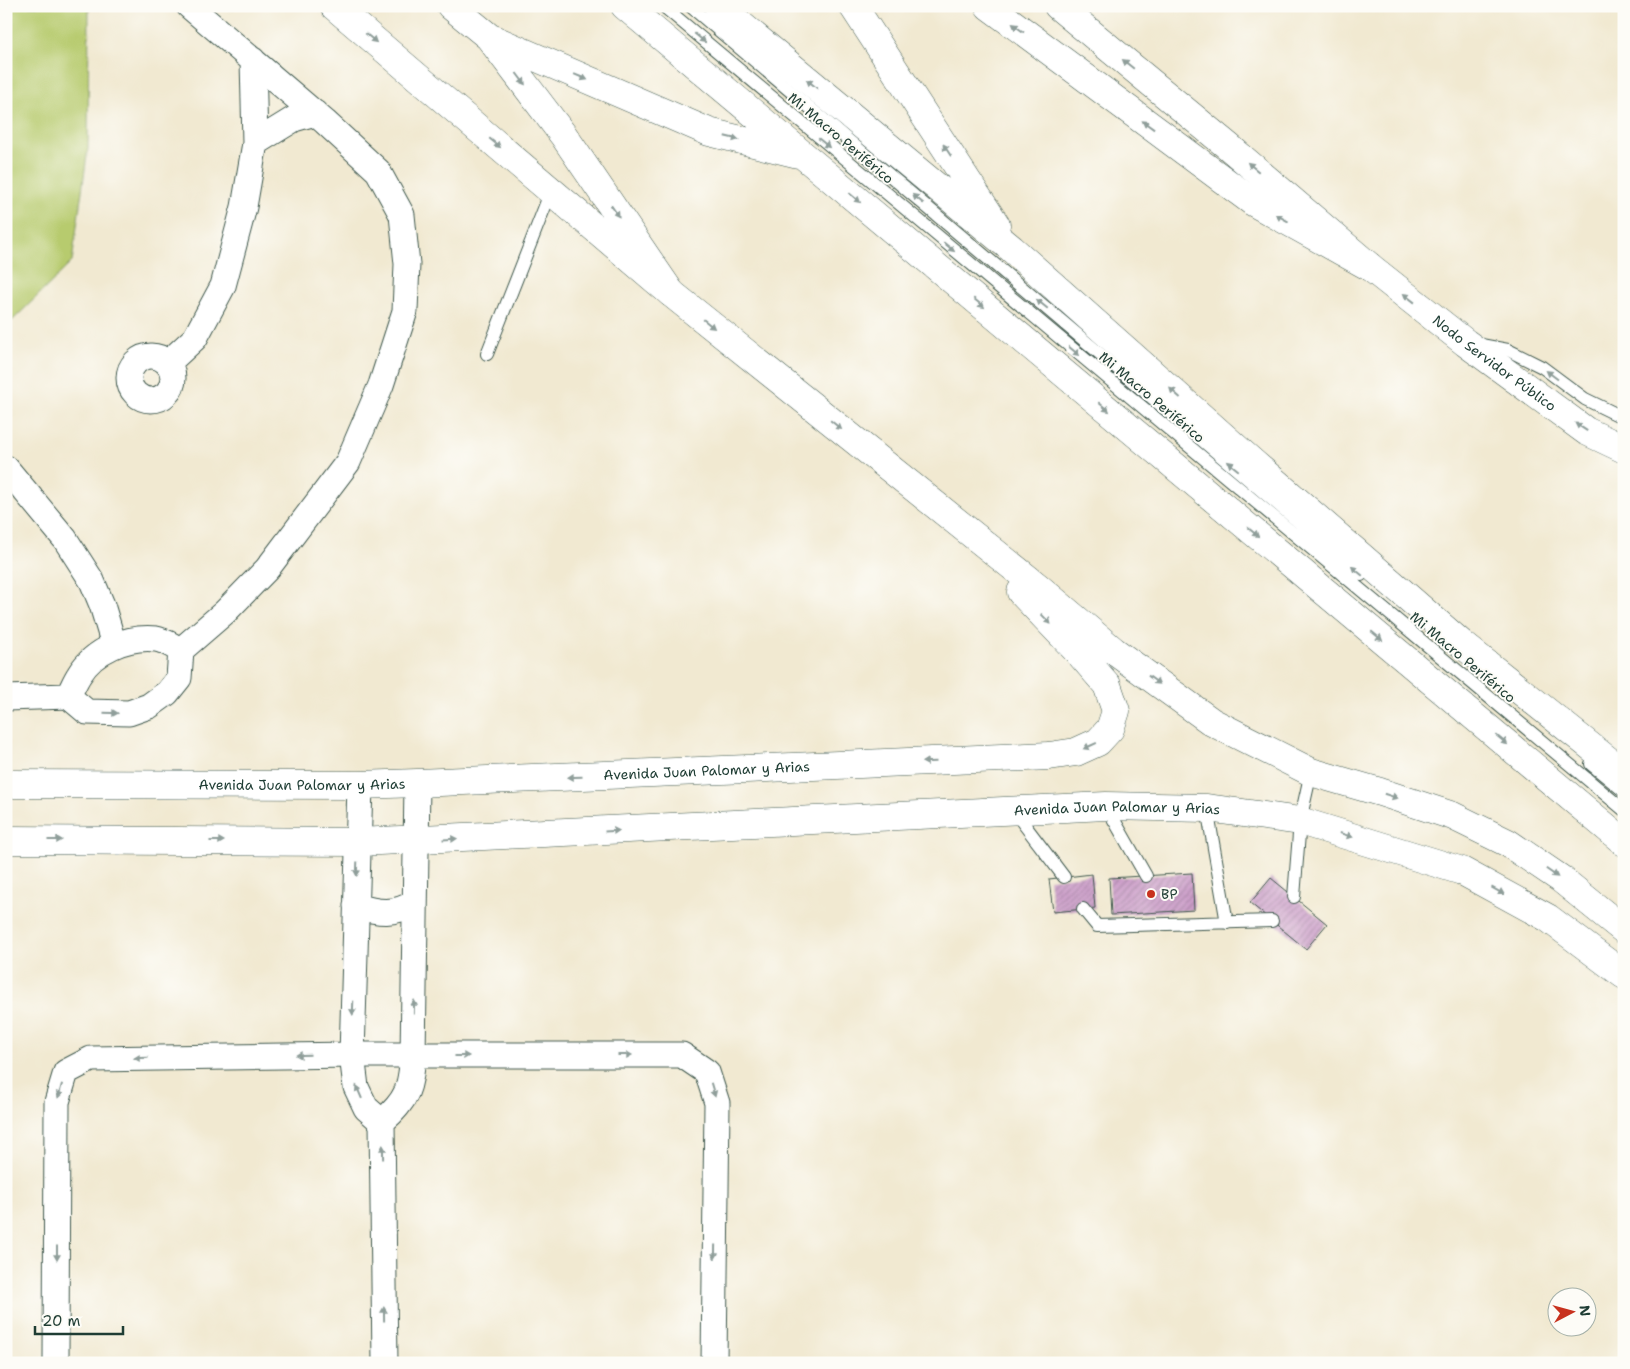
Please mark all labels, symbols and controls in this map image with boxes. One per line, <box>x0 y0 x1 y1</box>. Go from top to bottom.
one-way arrow <box>1011 23 1025 33</box>
one-way arrow <box>364 32 377 43</box>
one-way arrow <box>693 32 706 43</box>
one-way arrow <box>1122 58 1135 69</box>
one-way arrow <box>515 72 526 85</box>
one-way arrow <box>574 74 588 82</box>
one-way arrow <box>806 78 819 89</box>
street label: Mi Macro Periférico <box>784 89 898 187</box>
one-way arrow <box>1141 120 1155 130</box>
one-way arrow <box>724 134 739 142</box>
one-way arrow <box>489 137 501 148</box>
one-way arrow <box>817 137 830 148</box>
one-way arrow <box>942 143 952 156</box>
one-way arrow <box>1247 162 1260 173</box>
one-way arrow <box>848 193 861 204</box>
one-way arrow <box>912 193 925 204</box>
one-way arrow <box>610 204 620 218</box>
one-way arrow <box>1274 214 1289 222</box>
one-way arrow <box>942 241 955 252</box>
one-way arrow <box>1403 292 1416 303</box>
one-way arrow <box>973 297 986 308</box>
one-way arrow <box>1036 299 1048 310</box>
street label: Nodo Servidor Público <box>1429 311 1560 415</box>
one-way arrow <box>703 318 716 329</box>
one-way arrow <box>1067 345 1080 356</box>
street label: Mi Macro Periférico <box>1095 348 1209 446</box>
one-way arrow <box>1545 370 1559 380</box>
one-way arrow <box>1169 388 1182 399</box>
one-way arrow <box>1097 402 1110 413</box>
one-way arrow <box>829 420 842 431</box>
one-way arrow <box>1574 422 1587 432</box>
one-way arrow <box>1226 460 1239 471</box>
one-way arrow <box>1246 526 1259 537</box>
one-way arrow <box>1350 565 1363 576</box>
street label: Mi Macro Periférico <box>1406 608 1520 706</box>
one-way arrow <box>1040 613 1052 625</box>
one-way arrow <box>1371 630 1384 641</box>
one-way arrow <box>1147 675 1161 685</box>
one-way arrow <box>103 710 119 718</box>
one-way arrow <box>1496 734 1508 745</box>
one-way arrow <box>1083 742 1097 750</box>
street label: Avenida Juan Palomar y Arias <box>603 757 810 784</box>
one-way arrow <box>921 758 937 766</box>
one-way arrow <box>567 773 583 781</box>
street label: Avenida Juan Palomar y Arias <box>199 774 406 794</box>
one-way arrow <box>1384 792 1399 800</box>
street label: Avenida Juan Palomar y Arias <box>1013 797 1222 819</box>
one-way arrow <box>604 826 620 834</box>
one-way arrow <box>1339 831 1354 839</box>
one-way arrow <box>442 834 458 842</box>
one-way arrow <box>47 836 63 844</box>
one-way arrow <box>210 837 226 845</box>
one-way arrow <box>353 861 361 877</box>
one-way arrow <box>1546 868 1559 878</box>
place label: BP <box>1161 885 1178 903</box>
one-way arrow <box>1492 886 1505 895</box>
marker: BP <box>1145 888 1157 900</box>
one-way arrow <box>410 999 418 1015</box>
one-way arrow <box>349 1000 357 1016</box>
one-way arrow <box>295 1051 311 1059</box>
one-way arrow <box>617 1051 633 1059</box>
one-way arrow <box>454 1052 470 1060</box>
one-way arrow <box>132 1054 148 1062</box>
one-way arrow <box>709 1083 717 1098</box>
one-way arrow <box>56 1084 64 1099</box>
one-way arrow <box>355 1085 363 1099</box>
one-way arrow <box>378 1143 386 1159</box>
one-way arrow <box>711 1244 719 1260</box>
one-way arrow <box>53 1246 61 1262</box>
north arrow <box>1548 1286 1598 1336</box>
scale bar <box>35 1304 122 1336</box>
text: N <box>1575 1304 1594 1317</box>
one-way arrow <box>380 1306 388 1322</box>
text: 20 m <box>42 1311 81 1331</box>

